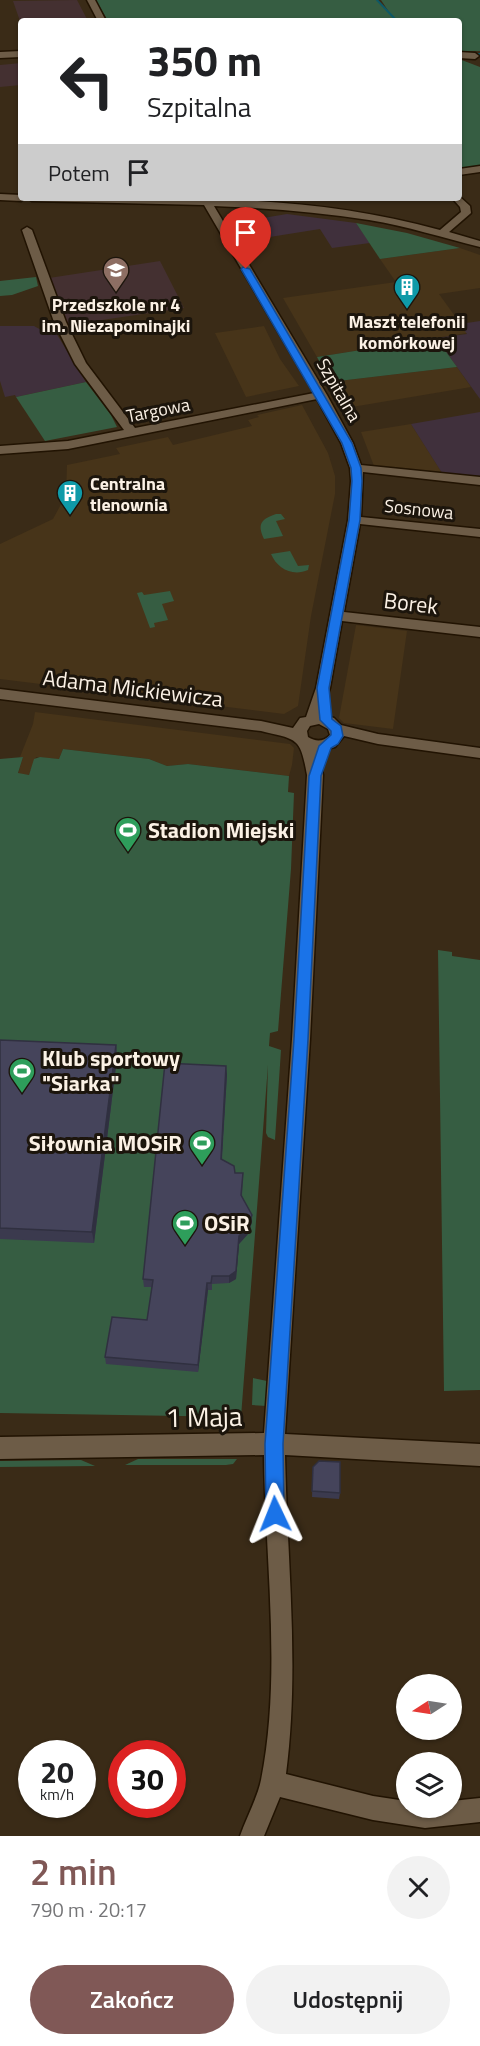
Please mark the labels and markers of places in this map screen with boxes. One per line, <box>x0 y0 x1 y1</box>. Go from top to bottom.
pin <box>220 207 271 269</box>
school or university icon: Przedszkole nr 4 im. Niezapominajki <box>101 255 131 293</box>
building icon: Maszt telefonii komórkowej <box>392 272 422 310</box>
place label: Przedszkole nr 4 im. Niezapominajki <box>42 291 190 339</box>
place label: Maszt telefonii komórkowej <box>349 308 465 356</box>
place label: Centralna tlenownia <box>90 470 168 518</box>
building icon: Centralna tlenownia <box>55 478 85 516</box>
place label: Stadion Miejski <box>148 813 294 847</box>
sports icon: Stadion Miejski <box>113 815 143 853</box>
place label: Klub sportowy "Siarka" <box>42 1041 180 1100</box>
sports icon: Klub sportowy "Siarka" <box>7 1056 37 1094</box>
place label: Siłownia MOSiR <box>29 1126 182 1160</box>
sports icon: Siłownia MOSiR <box>187 1128 217 1166</box>
place label: OSiR <box>204 1206 250 1240</box>
sports icon: OSiR <box>170 1208 200 1246</box>

